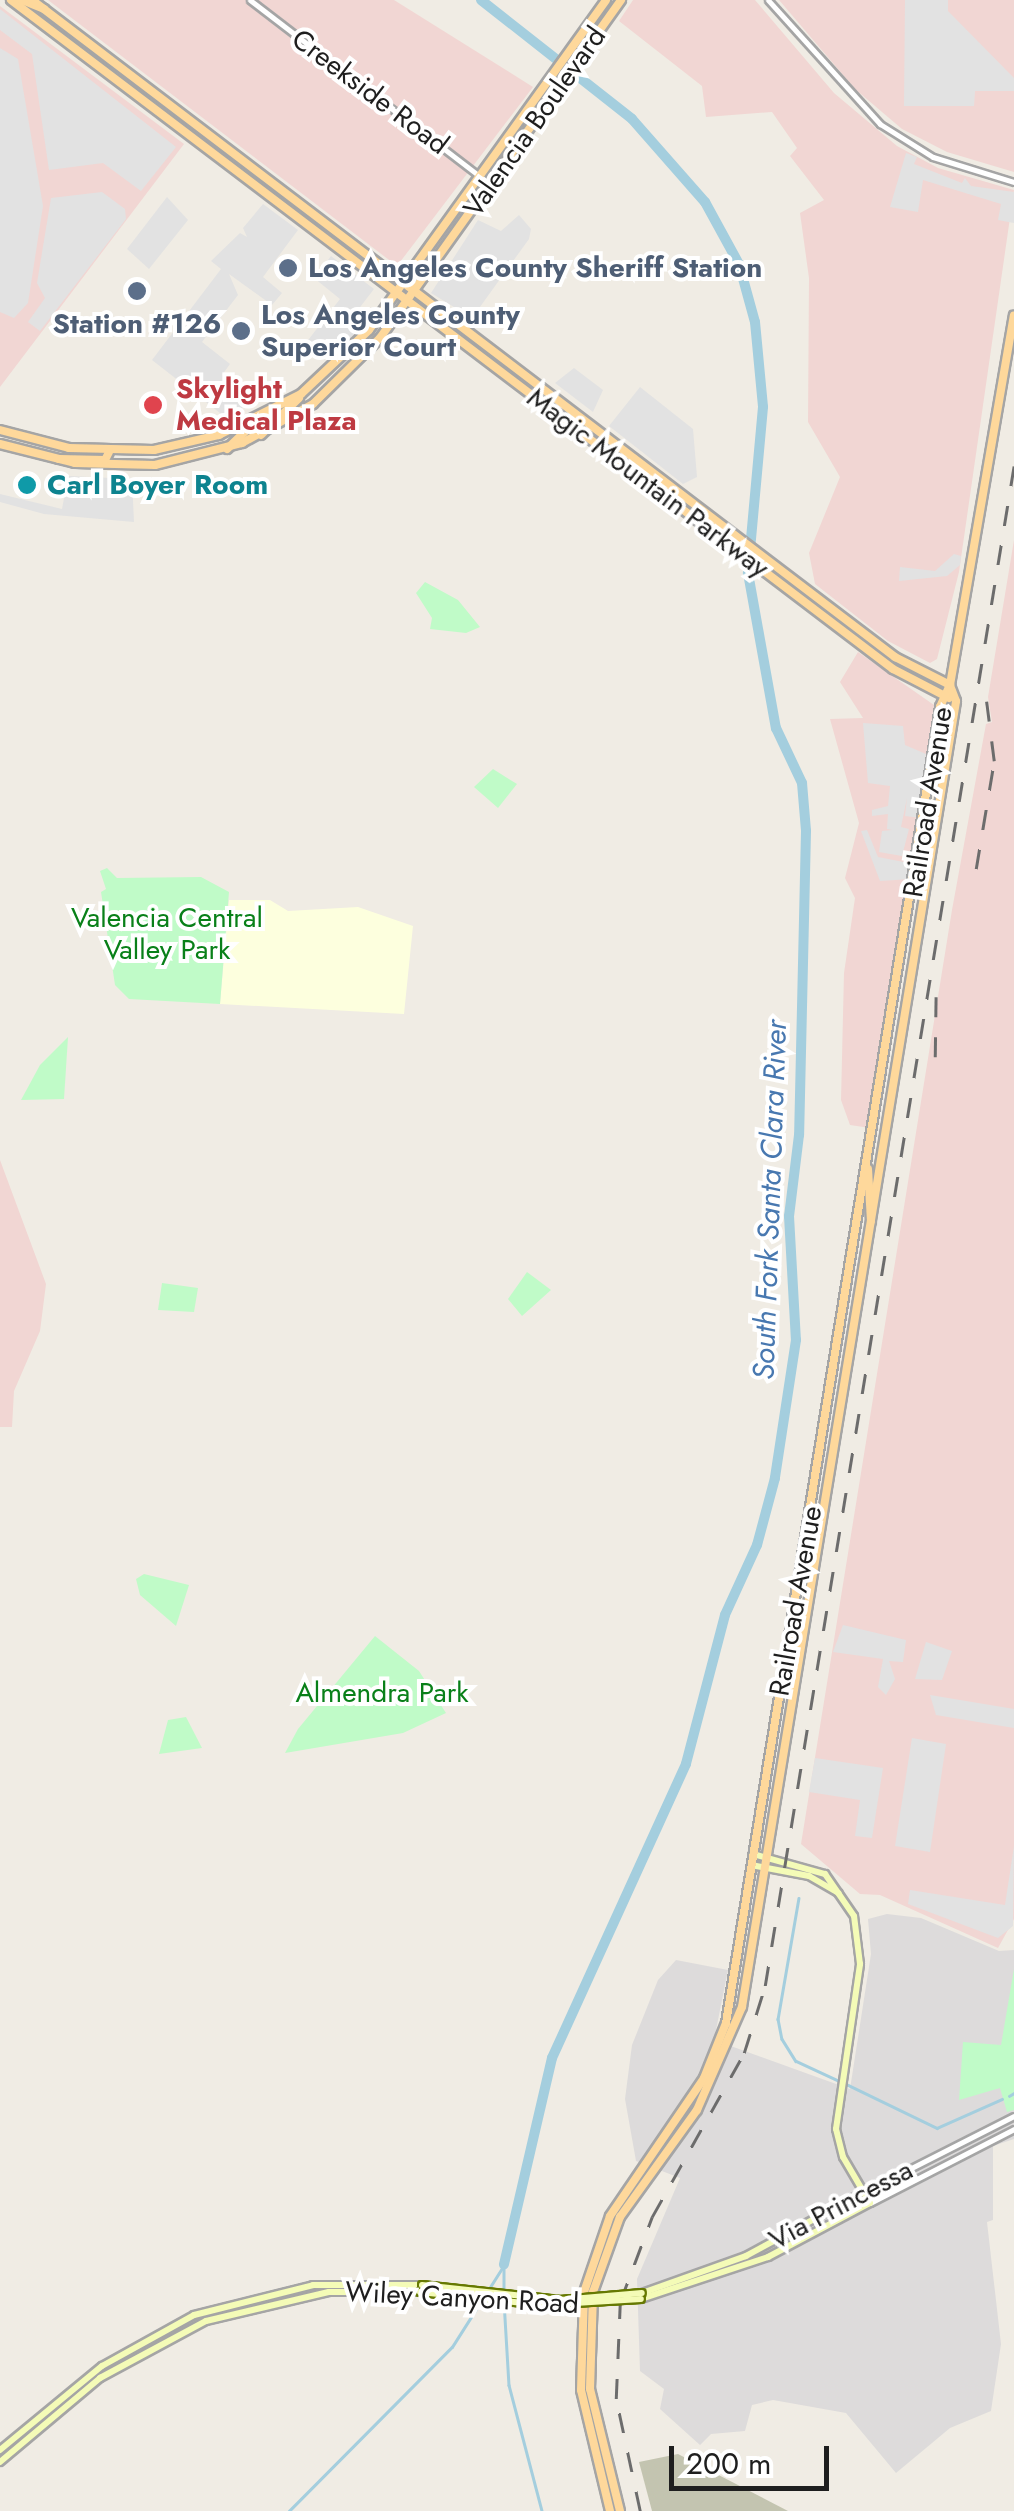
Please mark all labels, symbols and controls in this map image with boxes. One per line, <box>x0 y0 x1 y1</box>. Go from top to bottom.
street label: Valencia Boulevard <box>457 20 613 224</box>
street label: Creekside Road <box>285 22 455 162</box>
place label: Los Angeles County Sheriff Station <box>308 251 762 285</box>
marker: Los Angeles County Sheriff Station <box>277 257 299 279</box>
marker: Station #126 <box>126 280 148 302</box>
place label: Los Angeles County Superior Court <box>261 298 520 364</box>
place label: Station #126 <box>52 307 222 341</box>
marker: Los Angeles County Superior Court <box>230 320 252 342</box>
place label: Skylight Medical Plaza <box>176 372 357 438</box>
street label: Magic Mountain Parkway <box>520 381 776 585</box>
marker: Skylight Medical Plaza <box>140 392 166 418</box>
place label: Carl Boyer Room <box>47 468 268 502</box>
marker: Carl Boyer Room <box>16 474 38 496</box>
street label: Railroad Avenue <box>896 704 960 900</box>
park label: Valencia Central Valley Park <box>71 901 263 967</box>
water label: South Fork Santa Clara River <box>746 1019 794 1381</box>
street label: Railroad Avenue <box>763 1503 829 1699</box>
park label: Almendra Park <box>295 1676 469 1710</box>
street label: Via Princessa <box>763 2153 919 2257</box>
street label: Wiley Canyon Road <box>344 2275 580 2321</box>
scale bar <box>674 2426 834 2488</box>
text: 200 m <box>686 2442 771 2485</box>

